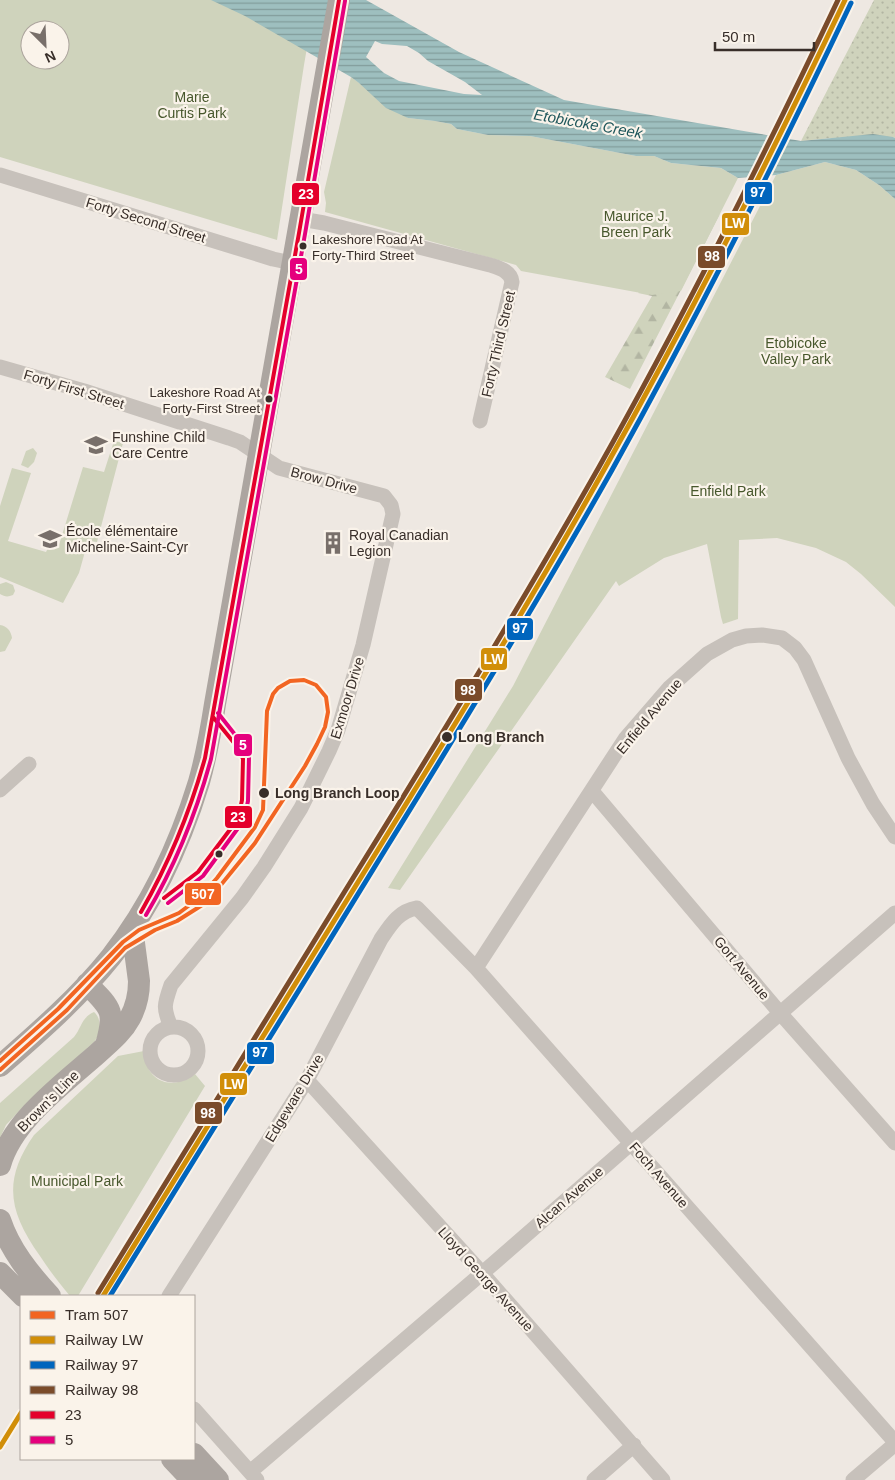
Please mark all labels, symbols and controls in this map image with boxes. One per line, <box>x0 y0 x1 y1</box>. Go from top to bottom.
north arrow <box>20 20 70 70</box>
scale bar <box>715 20 814 52</box>
text: 50 m <box>722 28 755 45</box>
text: N <box>42 48 58 66</box>
park label: Marie Curtis Park <box>157 89 228 121</box>
water label: Etobicoke Creek <box>532 106 645 142</box>
line badge: 97 <box>744 181 773 205</box>
line badge: 23 <box>291 182 320 206</box>
text: 97 <box>750 184 766 200</box>
text: 23 <box>298 186 314 202</box>
street label: Forty Second Street <box>84 194 208 246</box>
park label: Maurice J. Breen Park <box>601 208 672 240</box>
line badge: LW <box>721 212 750 236</box>
text: LW <box>725 215 746 231</box>
place label: Lakeshore Road At Forty-Third Street <box>312 232 423 263</box>
marker: Lakeshore Road At Forty-Third Street <box>298 241 308 251</box>
line badge: 98 <box>697 245 726 269</box>
text: 98 <box>704 248 720 264</box>
line badge: 5 <box>289 257 308 281</box>
text: 5 <box>295 261 303 277</box>
street label: Forty Third Street <box>478 289 518 399</box>
park label: Etobicoke Valley Park <box>761 335 832 367</box>
street label: Forty First Street <box>22 366 126 412</box>
place label: Lakeshore Road At Forty-First Street <box>149 385 260 416</box>
marker: Lakeshore Road At Forty-First Street <box>264 394 274 404</box>
place label: Funshine Child Care Centre <box>112 429 205 461</box>
school or university icon: Funshine Child Care Centre <box>83 432 109 458</box>
street label: Brow Drive <box>289 463 359 497</box>
park label: Enfield Park <box>690 483 767 499</box>
place label: École élémentaire Micheline-Saint-Cyr <box>66 523 188 555</box>
school or university icon: École élémentaire Micheline-Saint-Cyr <box>37 526 63 552</box>
place label: Royal Canadian Legion <box>349 527 449 559</box>
building icon: Royal Canadian Legion <box>320 530 346 556</box>
line badge: 97 <box>506 617 534 641</box>
text: 97 <box>512 620 528 636</box>
line badge: LW <box>480 647 508 671</box>
text: LW <box>484 651 505 667</box>
street label: Exmoor Drive <box>327 655 367 741</box>
street label: Enfield Avenue <box>613 675 685 757</box>
line badge: 98 <box>454 678 483 702</box>
text: 98 <box>460 682 476 698</box>
place label: Long Branch <box>458 729 544 745</box>
marker: Long Branch <box>440 730 454 744</box>
line badge: 5 <box>233 733 253 757</box>
text: 5 <box>239 737 247 753</box>
place label: Long Branch Loop <box>275 785 399 801</box>
marker: Long Branch Loop <box>257 786 271 800</box>
line badge: 23 <box>224 805 253 829</box>
text: 23 <box>230 809 246 825</box>
unlabelled marker <box>214 849 224 859</box>
line badge: 507 <box>184 882 222 906</box>
text: 507 <box>191 886 215 902</box>
street label: Gort Avenue <box>711 933 773 1003</box>
line badge: 97 <box>246 1041 275 1065</box>
text: 97 <box>252 1044 268 1060</box>
street label: Edgeware Drive <box>261 1051 327 1145</box>
street label: Brown's Line <box>14 1067 82 1135</box>
line badge: LW <box>219 1072 248 1096</box>
text: LW <box>224 1076 245 1092</box>
line badge: 98 <box>194 1101 223 1125</box>
text: 98 <box>200 1105 216 1121</box>
street label: Foch Avenue <box>626 1139 692 1211</box>
street label: Alcan Avenue <box>532 1163 607 1231</box>
park label: Municipal Park <box>31 1173 124 1189</box>
street label: Lloyd George Avenue <box>435 1224 537 1334</box>
legend <box>20 1295 195 1460</box>
text: Tram 507 <box>65 1306 129 1323</box>
text: Railway LW <box>65 1331 144 1348</box>
text: Railway 97 <box>65 1356 138 1373</box>
text: Railway 98 <box>65 1381 138 1398</box>
text: 23 <box>65 1406 82 1423</box>
text: 5 <box>65 1431 73 1448</box>

